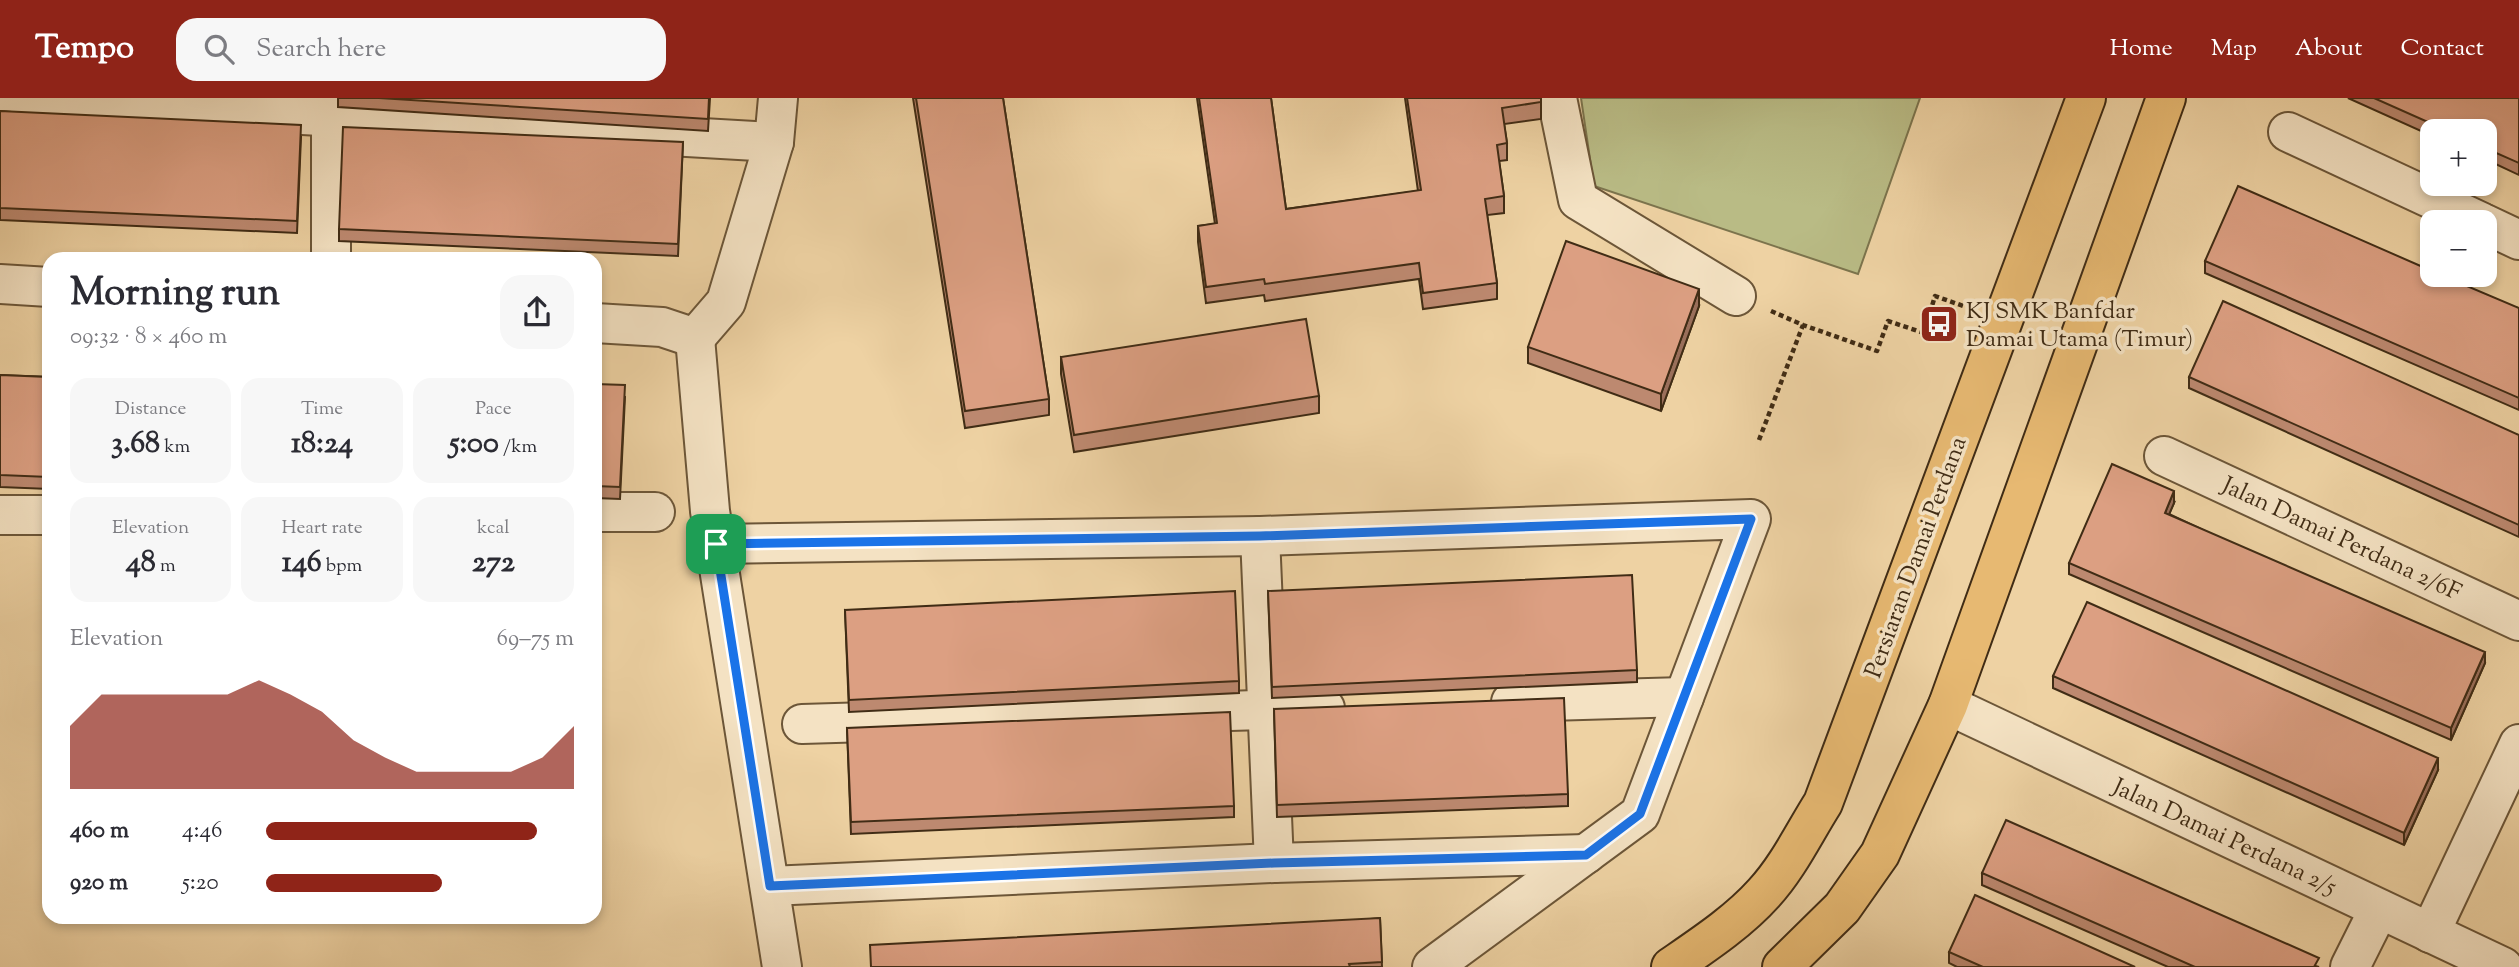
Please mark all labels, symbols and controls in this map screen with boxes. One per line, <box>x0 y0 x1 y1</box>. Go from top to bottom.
search box <box>176 18 666 81</box>
text: Tempo <box>35 25 134 73</box>
icon: search <box>200 30 238 68</box>
text: Search here <box>256 31 386 68</box>
text: Home <box>2110 32 2173 66</box>
text: Map <box>2211 32 2257 66</box>
text: About <box>2295 32 2362 66</box>
text: Contact <box>2400 32 2484 66</box>
map controls <box>2420 119 2497 287</box>
button: + <box>2420 119 2497 196</box>
button: − <box>2420 210 2497 287</box>
text: Morning run <box>70 268 280 322</box>
button: share <box>500 275 574 349</box>
place label: KJ SMK Banfdar Damai Utama (Timur) <box>1966 295 2193 357</box>
bus stop icon: KJ SMK Banfdar Damai Utama (Timur) <box>1918 303 1960 345</box>
text: 09:32 · 8 × 460 m <box>70 321 227 354</box>
text: Distance <box>115 396 186 423</box>
text: Time <box>301 396 343 423</box>
text: Pace <box>475 396 512 423</box>
text: 3.68 <box>111 423 160 466</box>
text: 18:24 <box>291 423 353 466</box>
text: 5:00 <box>449 423 499 466</box>
street label: Persiaran Damai Perdana <box>1857 432 1976 683</box>
text: km <box>160 434 190 461</box>
text: /km <box>499 434 537 461</box>
street label: Jalan Damai Perdana 2/6F <box>2214 469 2466 610</box>
pin <box>686 514 746 574</box>
text: Elevation <box>112 515 189 542</box>
text: Heart rate <box>281 515 363 542</box>
text: kcal <box>477 515 510 542</box>
icon: arrive <box>697 525 735 563</box>
text: 48 <box>126 542 156 585</box>
text: 146 <box>282 542 322 585</box>
text: 272 <box>472 542 515 585</box>
text: m <box>156 553 176 580</box>
text: bpm <box>322 553 362 580</box>
text: Elevation <box>70 623 163 656</box>
text: 69–75 m <box>497 623 574 656</box>
street label: Jalan Damai Perdana 2/5 <box>2105 770 2342 905</box>
text: 460 m <box>70 815 129 848</box>
text: 4:46 <box>182 815 222 848</box>
text: 920 m <box>70 867 128 900</box>
text: 5:20 <box>182 867 219 900</box>

